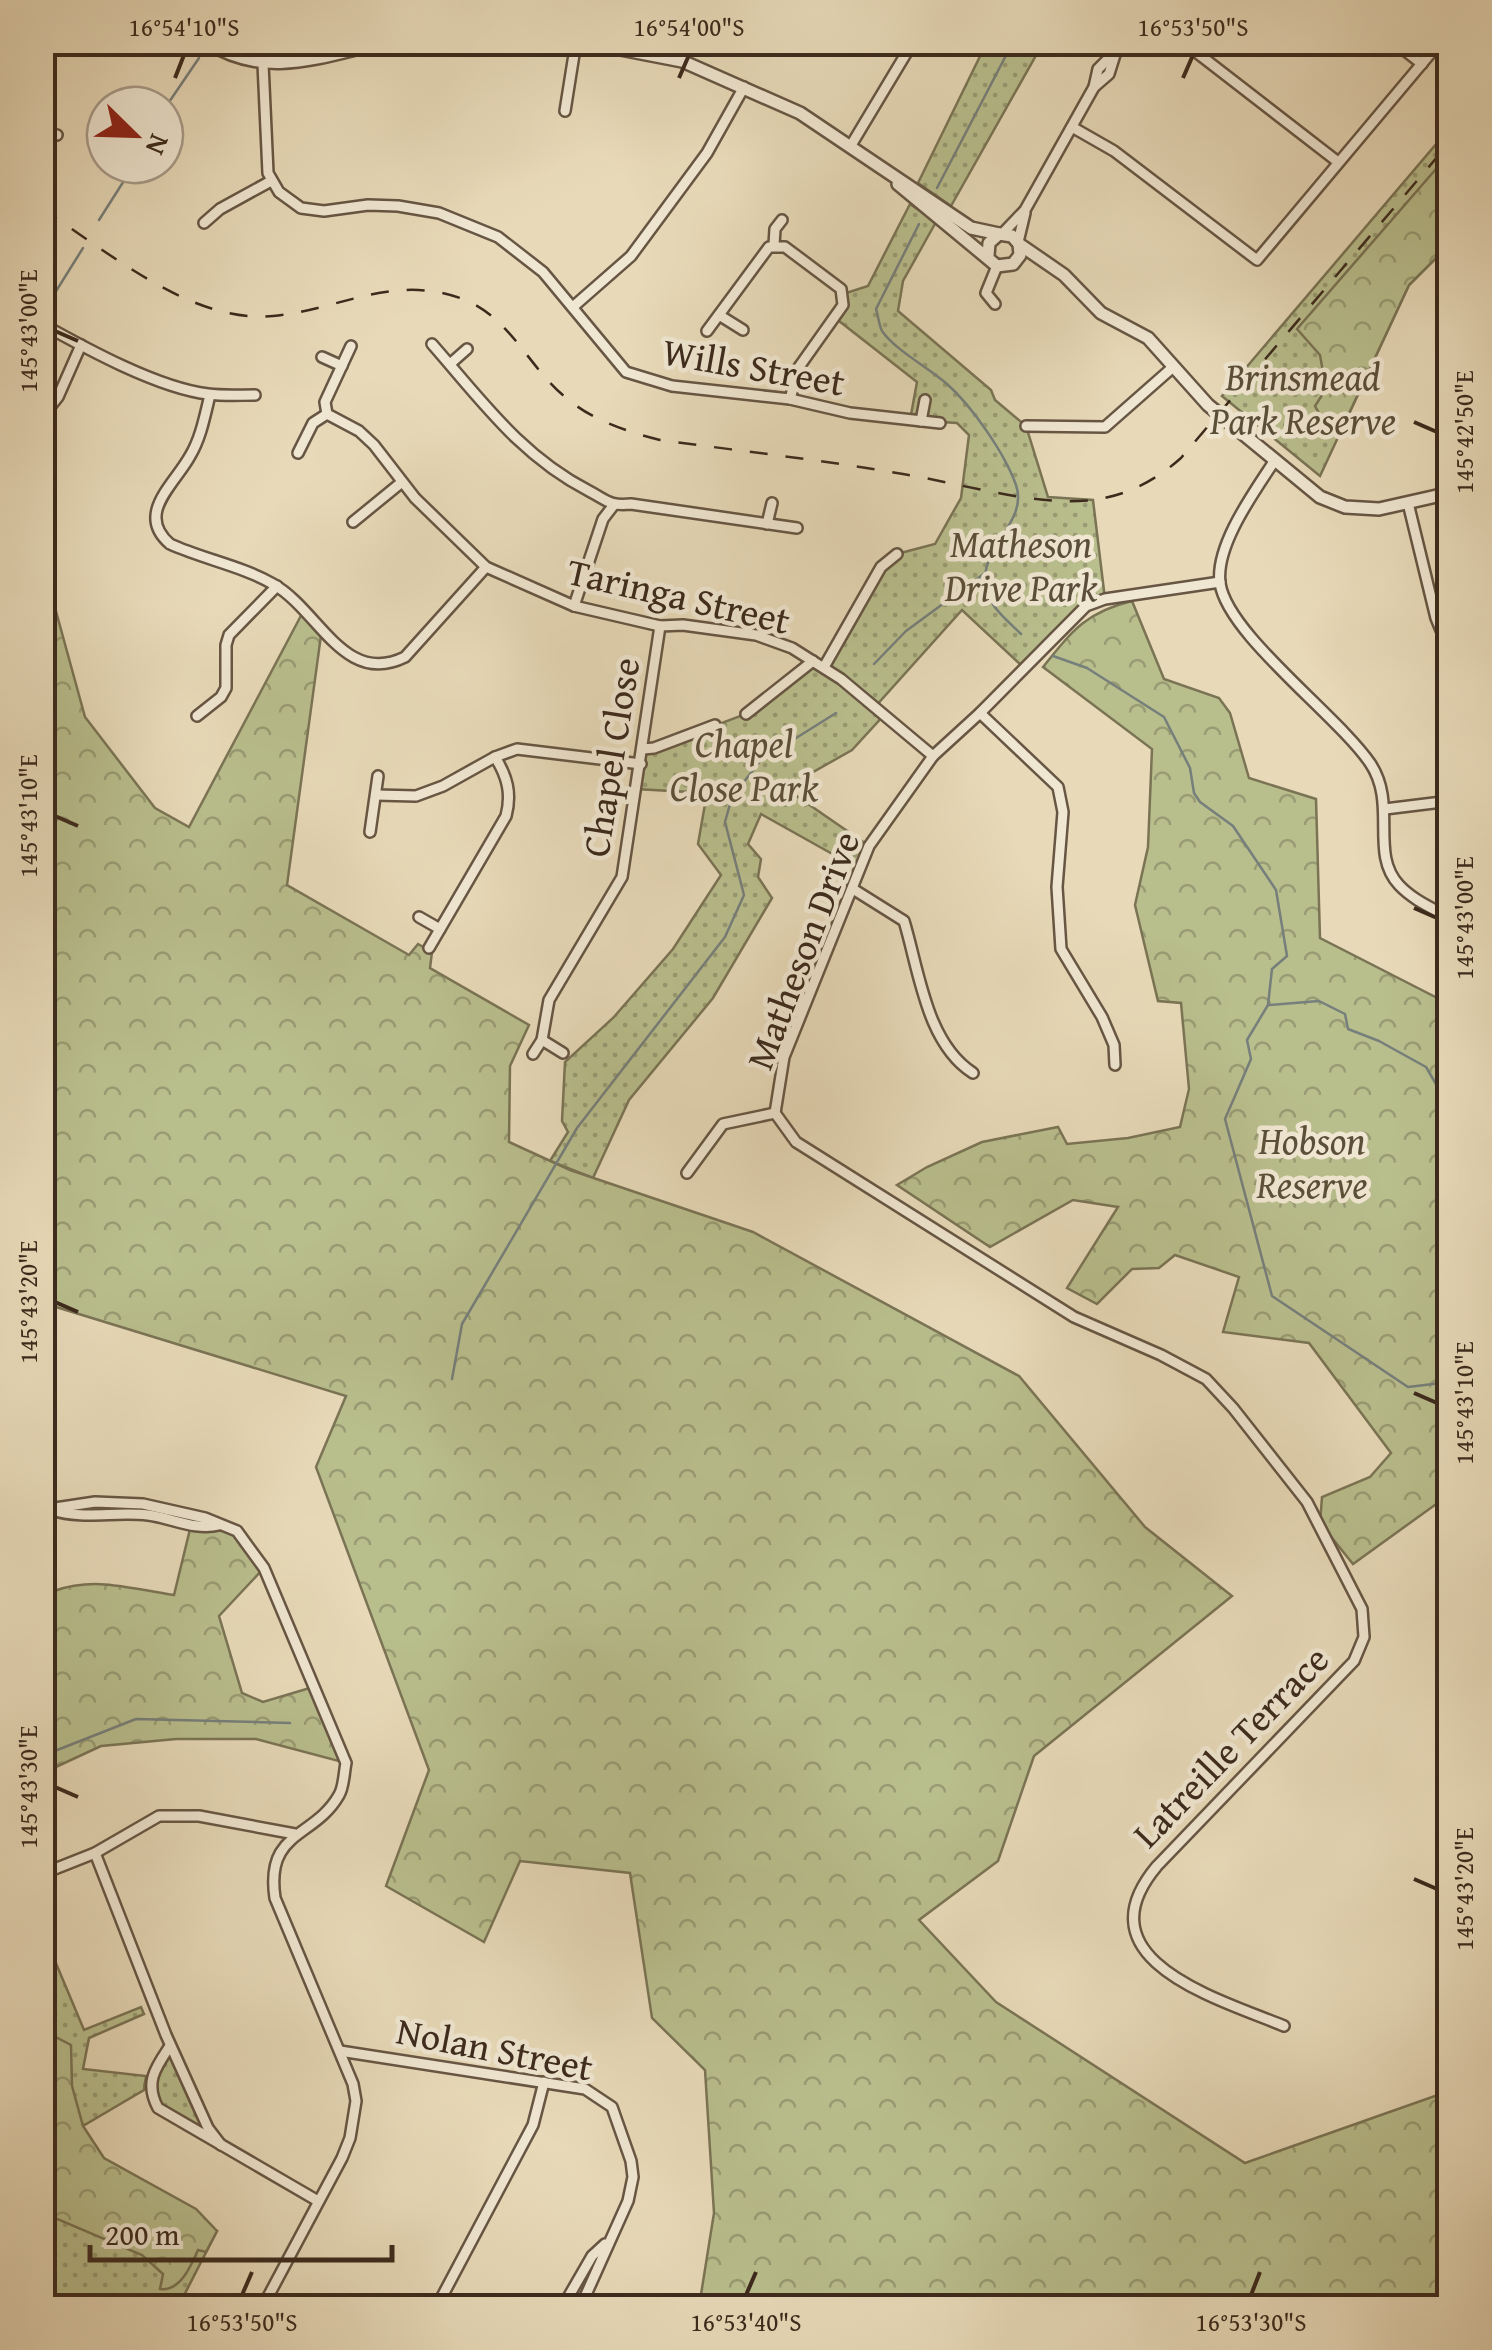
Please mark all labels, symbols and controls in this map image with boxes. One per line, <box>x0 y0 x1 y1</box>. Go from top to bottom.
text: 16°54'10"S <box>129 9 239 45</box>
text: 16°54'00"S <box>634 9 744 45</box>
text: 16°53'50"S <box>1138 9 1248 45</box>
north arrow <box>85 85 185 185</box>
text: N <box>136 128 181 162</box>
text: 145°43'00"E <box>10 269 46 393</box>
street label: Wills Street <box>659 322 849 410</box>
park label: Brinsmead Park Reserve <box>1209 348 1396 448</box>
text: 145°42'50"E <box>1446 370 1482 494</box>
park label: Matheson Drive Park <box>944 515 1098 615</box>
street label: Taringa Street <box>562 542 796 648</box>
street label: Chapel Close <box>567 653 653 861</box>
park label: Chapel Close Park <box>670 715 819 815</box>
text: 145°43'10"E <box>10 754 46 878</box>
street label: Matheson Drive <box>731 823 873 1077</box>
text: 145°43'00"E <box>1446 856 1482 980</box>
park label: Hobson Reserve <box>1255 1112 1368 1212</box>
text: 145°43'20"E <box>10 1240 46 1364</box>
text: 145°43'10"E <box>1446 1341 1482 1465</box>
street label: Latreille Terrace <box>1119 1632 1341 1860</box>
text: 145°43'30"E <box>10 1725 46 1849</box>
text: 145°43'20"E <box>1446 1827 1482 1951</box>
street label: Nolan Street <box>392 2002 598 2094</box>
scale bar <box>90 2200 392 2262</box>
text: 200 m <box>105 2212 180 2256</box>
text: 16°53'50"S <box>187 2304 297 2340</box>
text: 16°53'40"S <box>691 2304 801 2340</box>
text: 16°53'30"S <box>1196 2304 1306 2340</box>

